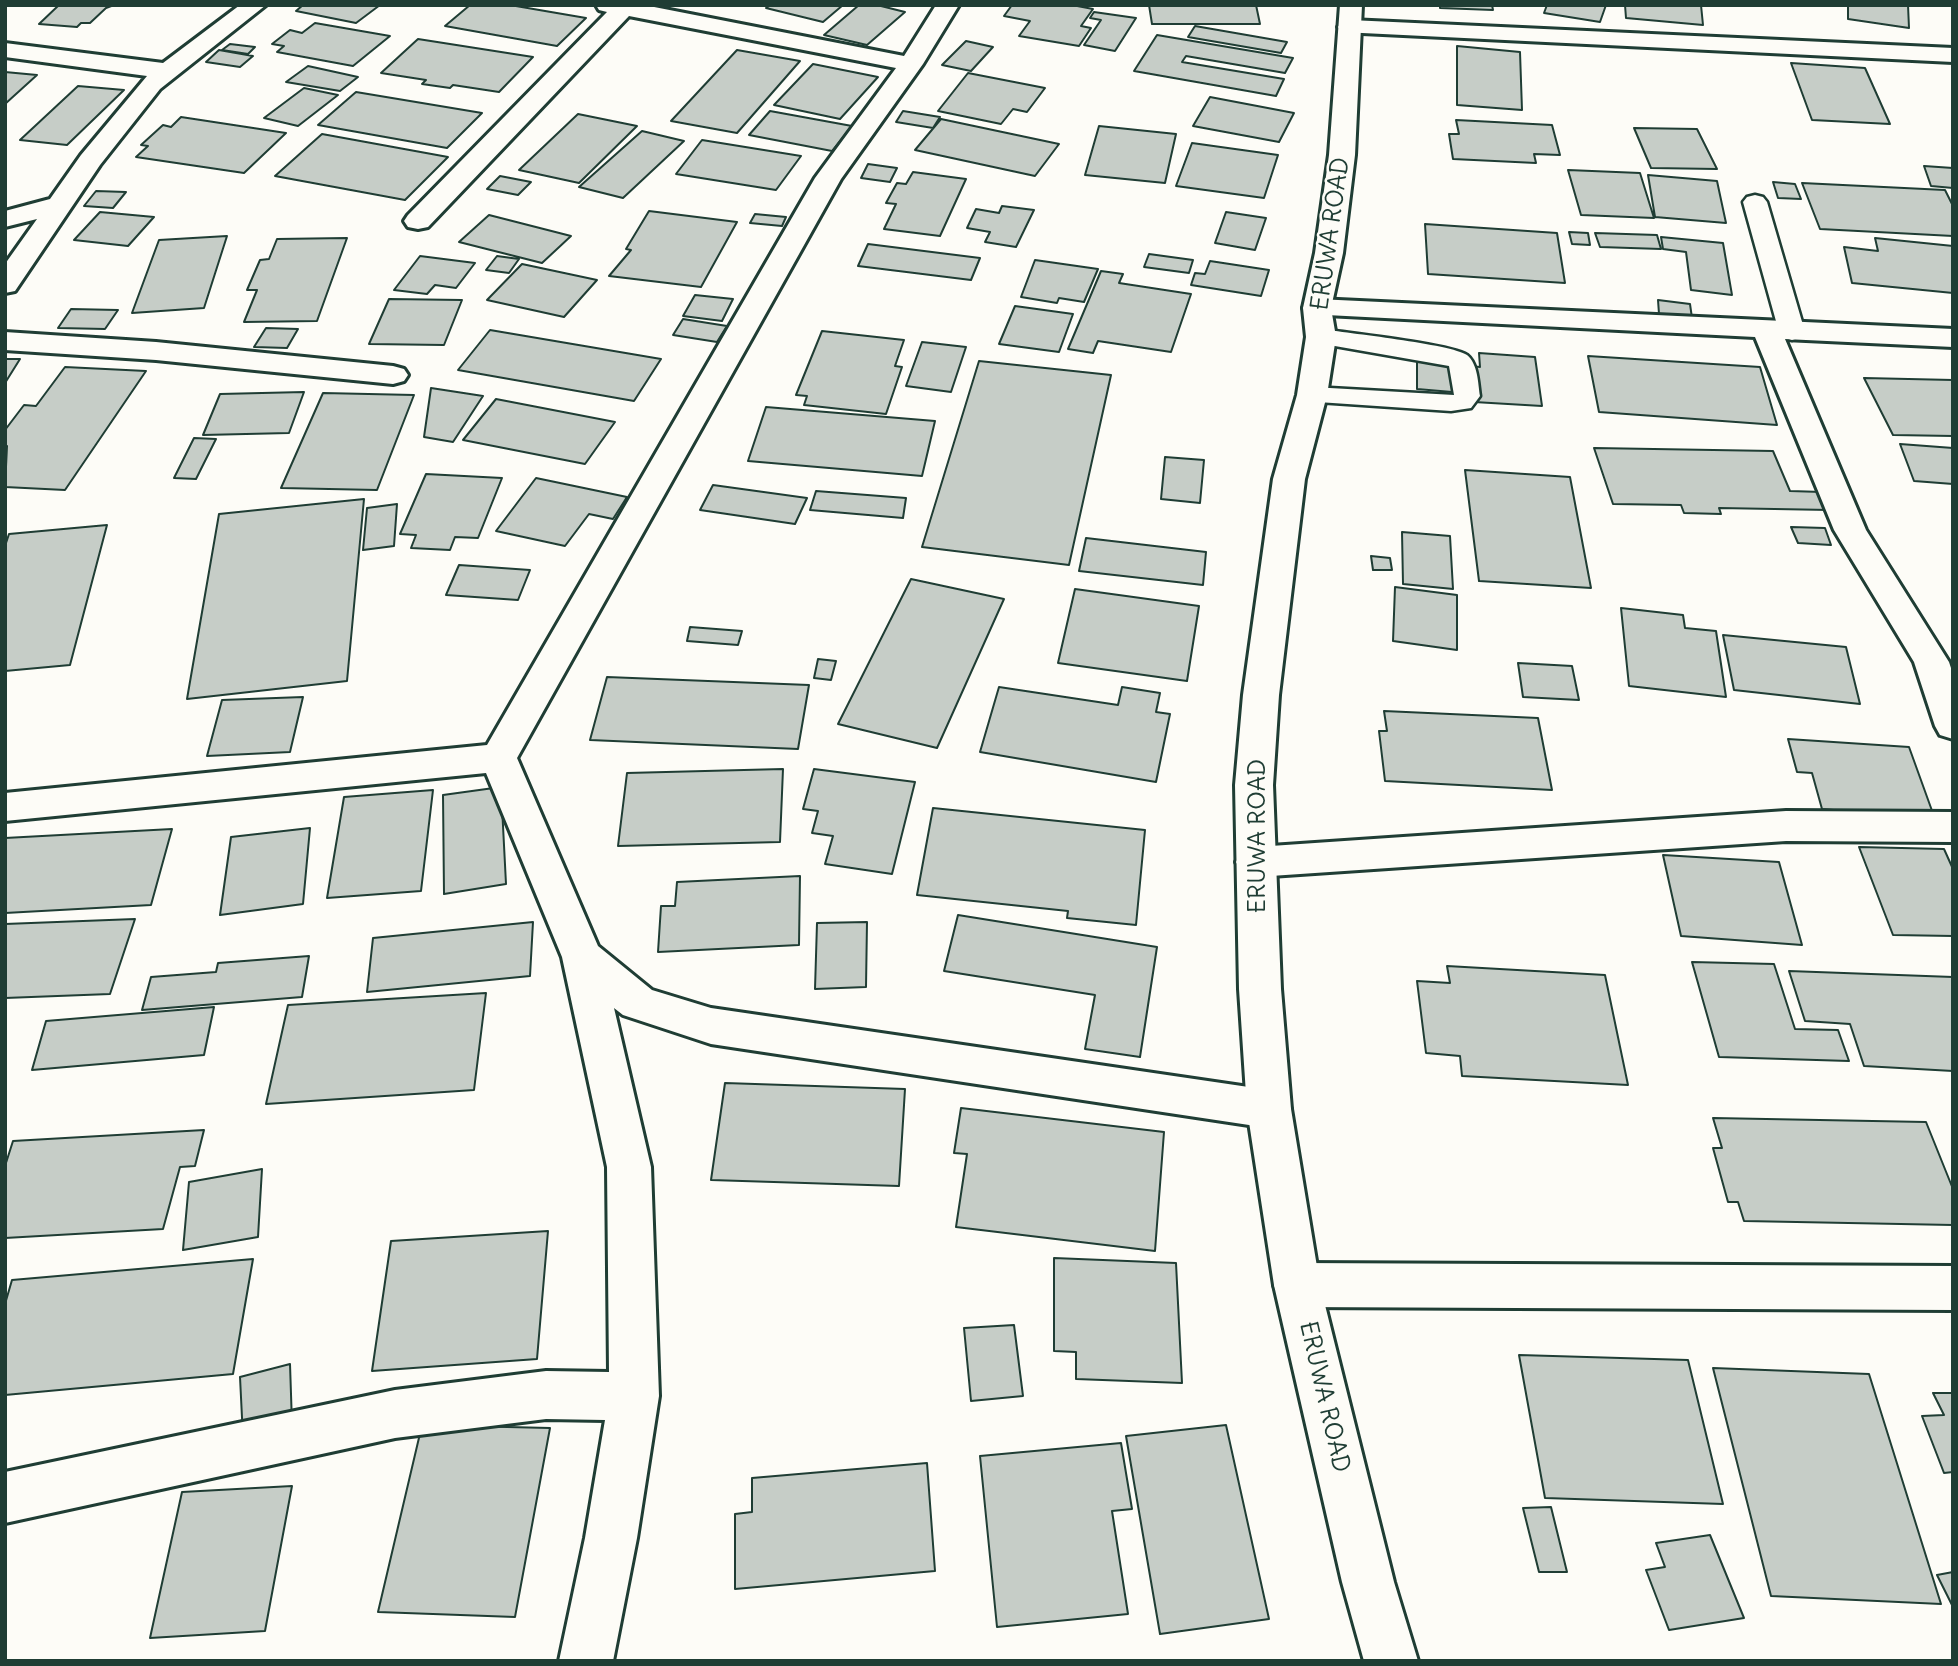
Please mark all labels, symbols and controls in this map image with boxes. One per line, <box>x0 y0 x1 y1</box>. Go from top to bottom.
street label: ERUWA ROAD <box>1306 156 1356 312</box>
street label: ERUWA ROAD <box>1244 759 1272 913</box>
street label: ERUWA ROAD <box>1293 1319 1355 1475</box>

